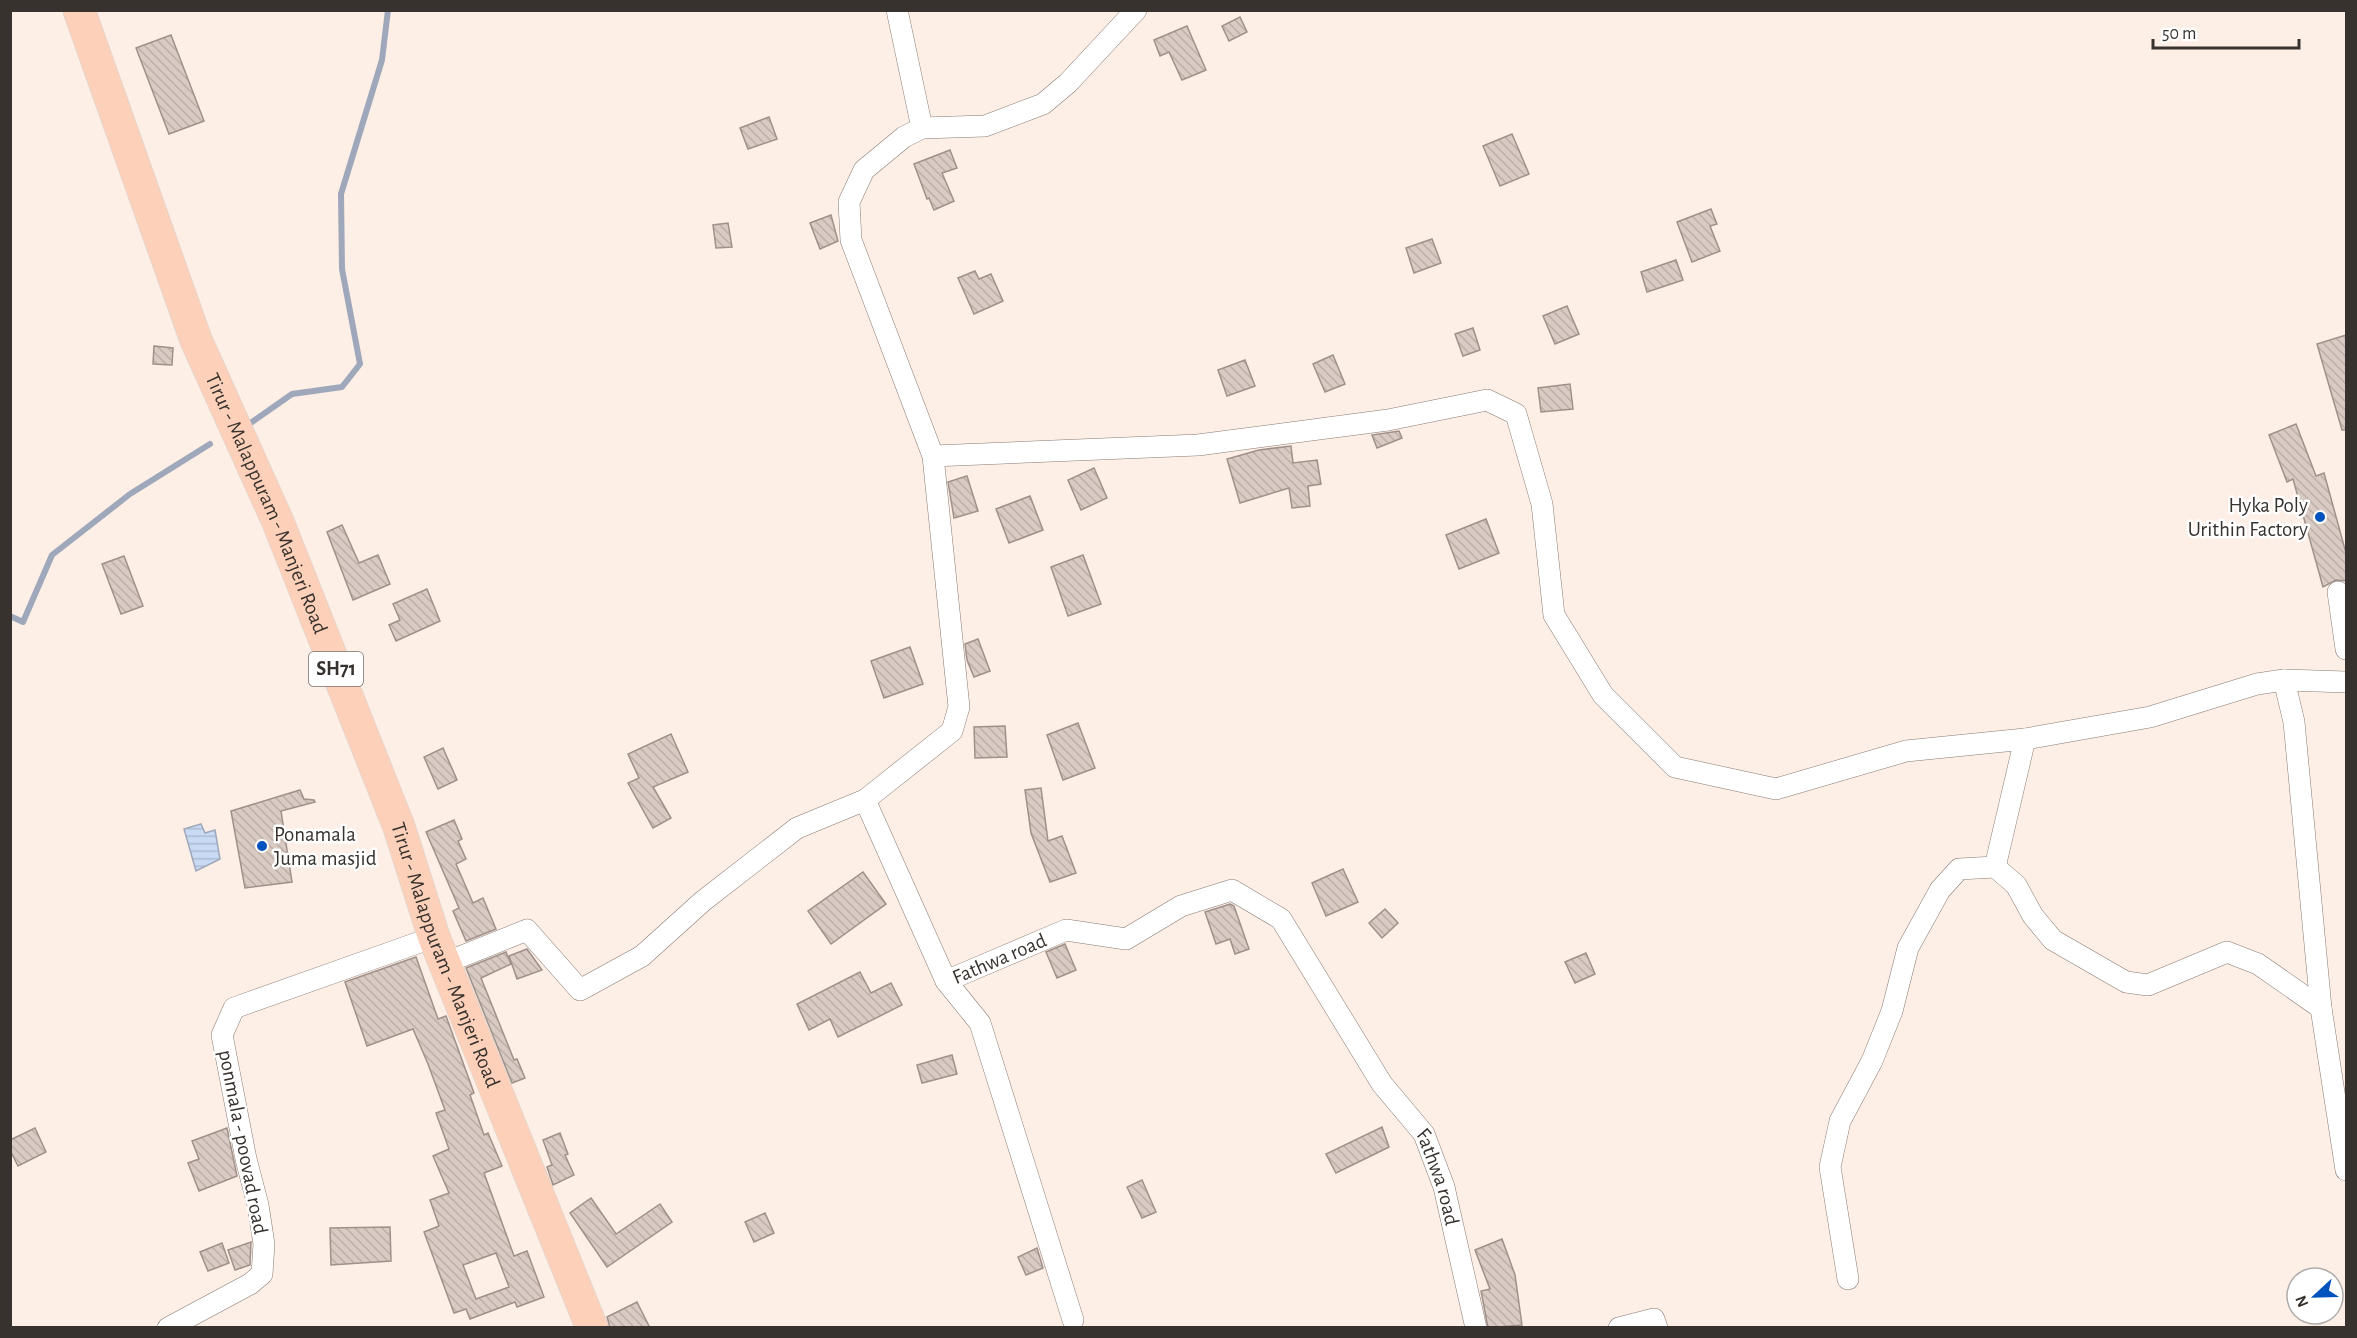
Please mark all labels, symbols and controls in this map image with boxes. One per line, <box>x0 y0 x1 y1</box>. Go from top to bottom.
scale bar <box>2153 12 2298 50</box>
text: 50 m <box>2162 25 2196 43</box>
street label: Tirur - Malappuram - Manjeri Road <box>202 370 332 636</box>
place label: Hyka Poly Urithin Factory <box>2188 495 2308 540</box>
marker: Hyka Poly Urithin Factory <box>2313 510 2327 524</box>
road number: SH71 <box>309 652 363 686</box>
street label: Tirur - Malappuram - Manjeri Road <box>388 820 504 1091</box>
place label: Ponamala Juma masjid <box>274 824 377 869</box>
marker: Ponamala Juma masjid <box>255 839 269 853</box>
street label: Fathwa road <box>949 929 1050 988</box>
street label: ponmala - poovad road <box>215 1048 271 1236</box>
street label: Fathwa road <box>1413 1124 1463 1227</box>
north arrow <box>2285 1266 2345 1326</box>
text: N <box>2293 1293 2312 1309</box>

